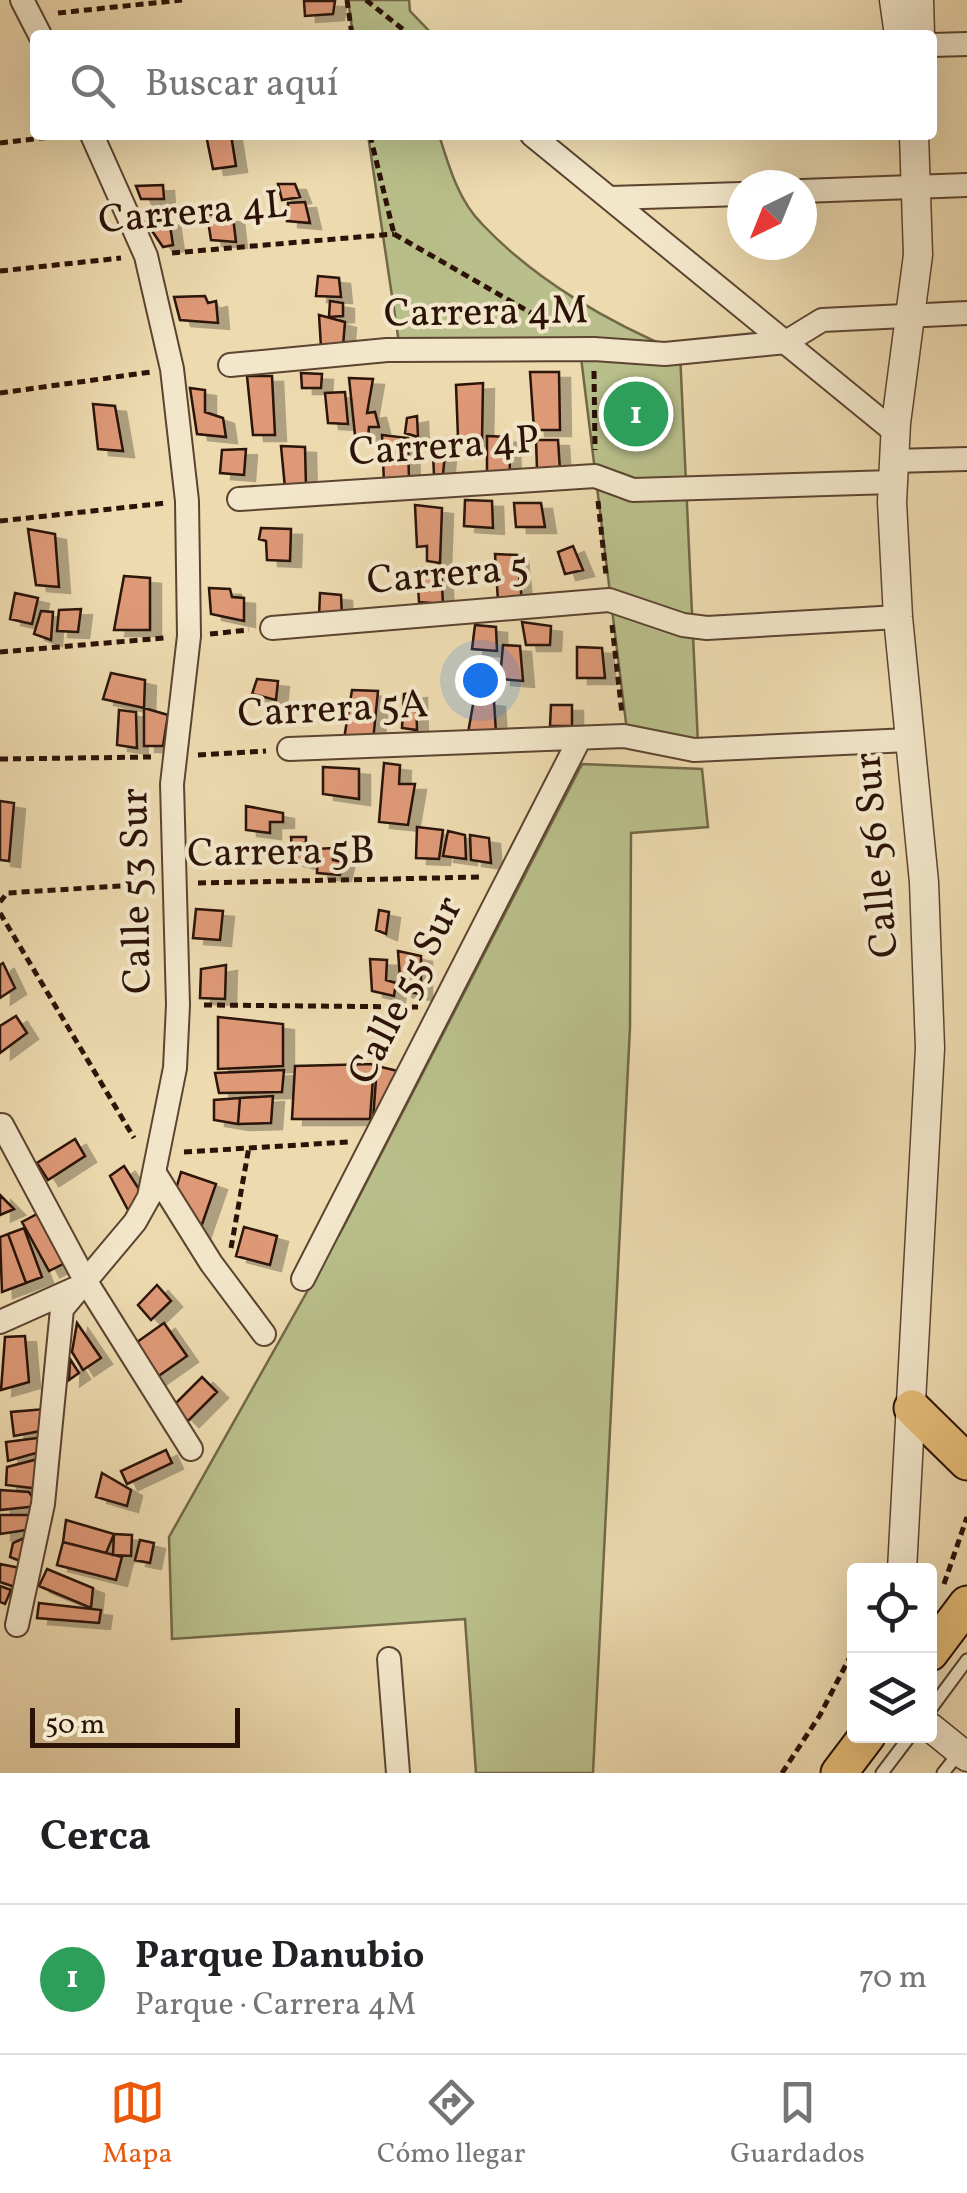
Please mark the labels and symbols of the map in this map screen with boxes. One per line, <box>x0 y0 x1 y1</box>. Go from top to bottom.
north arrow <box>727 170 817 260</box>
street label: Carrera 4L <box>96 178 290 250</box>
street label: Carrera 4M <box>383 284 589 344</box>
pin: 1 <box>604 376 668 452</box>
street label: Carrera 4P <box>347 413 541 483</box>
street label: Carrera 5 <box>365 541 531 611</box>
your location <box>455 655 506 706</box>
street label: Carrera 5A <box>236 678 430 744</box>
street label: Calle 56 Sur <box>841 750 915 960</box>
street label: Calle 53 Sur <box>108 787 168 995</box>
street label: Carrera 5B <box>187 824 375 884</box>
street label: Calle 55 Sur <box>336 887 478 1095</box>
scale bar <box>30 1703 240 1748</box>

